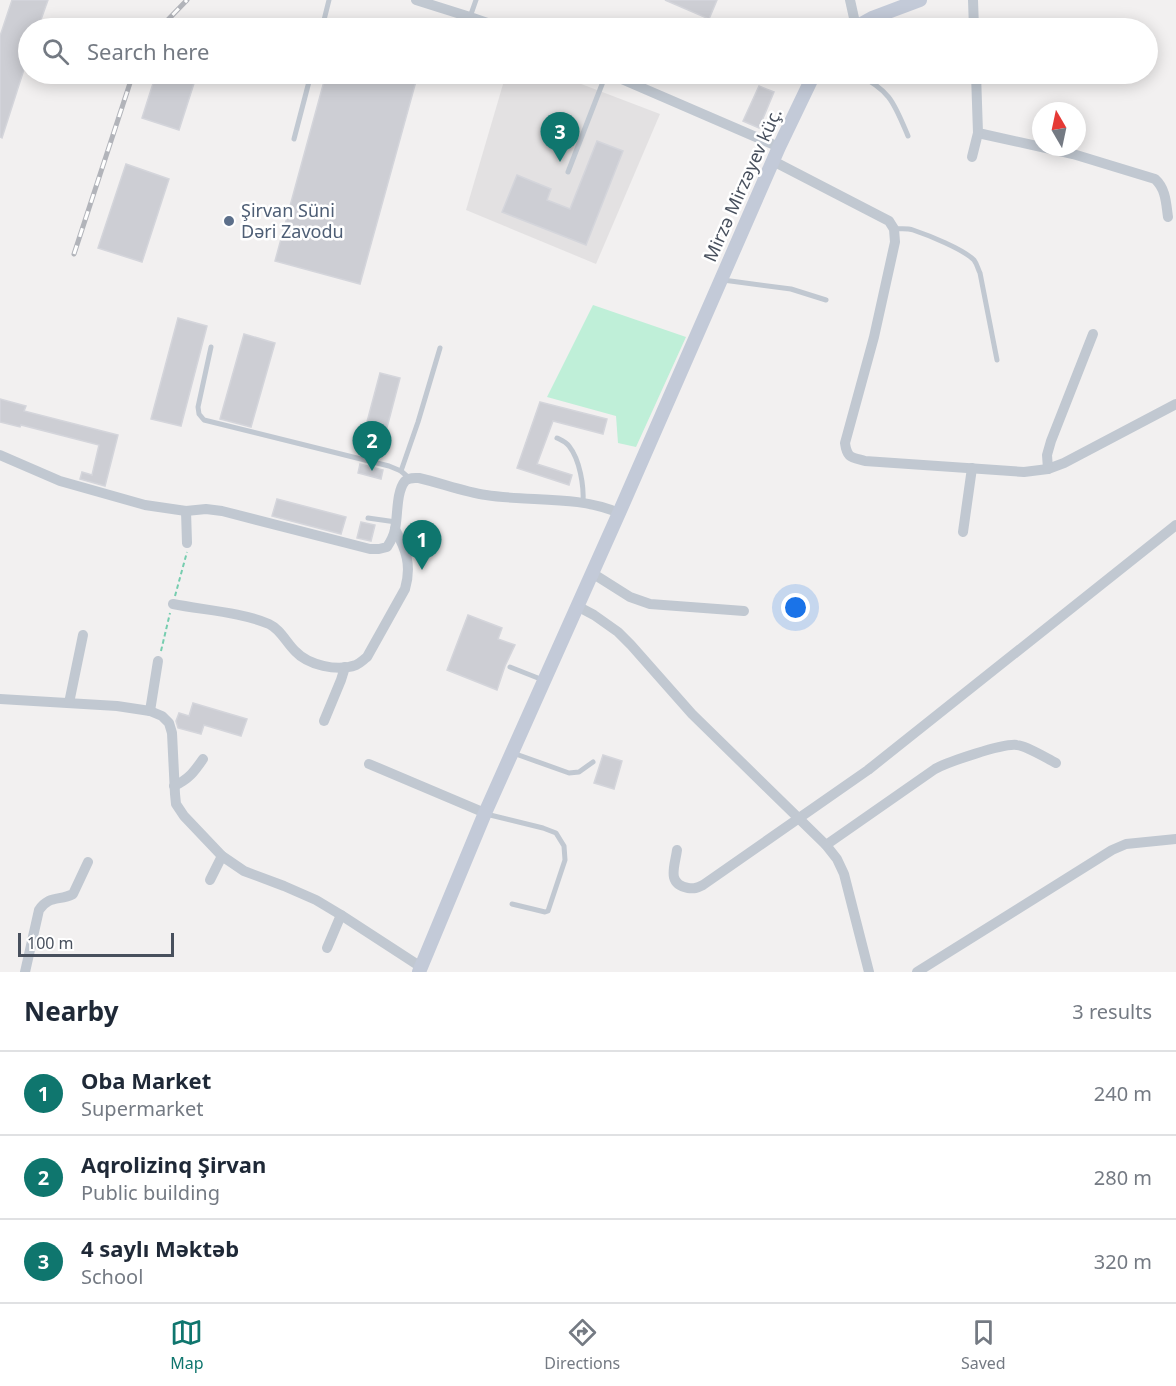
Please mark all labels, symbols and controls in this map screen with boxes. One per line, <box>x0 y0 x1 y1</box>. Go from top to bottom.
search box <box>18 18 1158 84</box>
icon: search <box>39 35 72 68</box>
text: Search here <box>87 36 209 66</box>
north arrow <box>1032 102 1086 156</box>
street label: Mirzə Mirzəyev küç. <box>697 104 787 265</box>
pin: 3 <box>540 112 580 162</box>
place label: Şirvan Süni Dəri Zavodu <box>241 198 344 243</box>
marker: Şirvan Süni Dəri Zavodu <box>222 214 236 228</box>
pin: 2 <box>352 422 392 471</box>
pin: 1 <box>402 520 442 570</box>
your location <box>781 593 810 622</box>
scale bar <box>18 930 174 958</box>
text: 100 m <box>27 932 74 954</box>
text: Nearby <box>24 993 119 1029</box>
text: 3 results <box>1072 998 1152 1025</box>
text: Oba Market <box>81 1065 211 1095</box>
text: 1 <box>38 1080 49 1107</box>
text: 240 m <box>1094 1080 1152 1107</box>
text: Supermarket <box>81 1095 204 1122</box>
text: Aqrolizinq Şirvan <box>81 1149 266 1179</box>
text: 2 <box>38 1164 49 1191</box>
text: 280 m <box>1094 1164 1152 1191</box>
text: Public building <box>81 1179 220 1206</box>
text: 4 saylı Məktəb <box>81 1233 239 1263</box>
text: 3 <box>38 1248 49 1275</box>
text: 320 m <box>1094 1248 1152 1275</box>
text: School <box>81 1263 143 1290</box>
tab: Map <box>170 1316 204 1374</box>
tab: Directions <box>544 1316 620 1374</box>
tab: Saved <box>961 1316 1006 1374</box>

